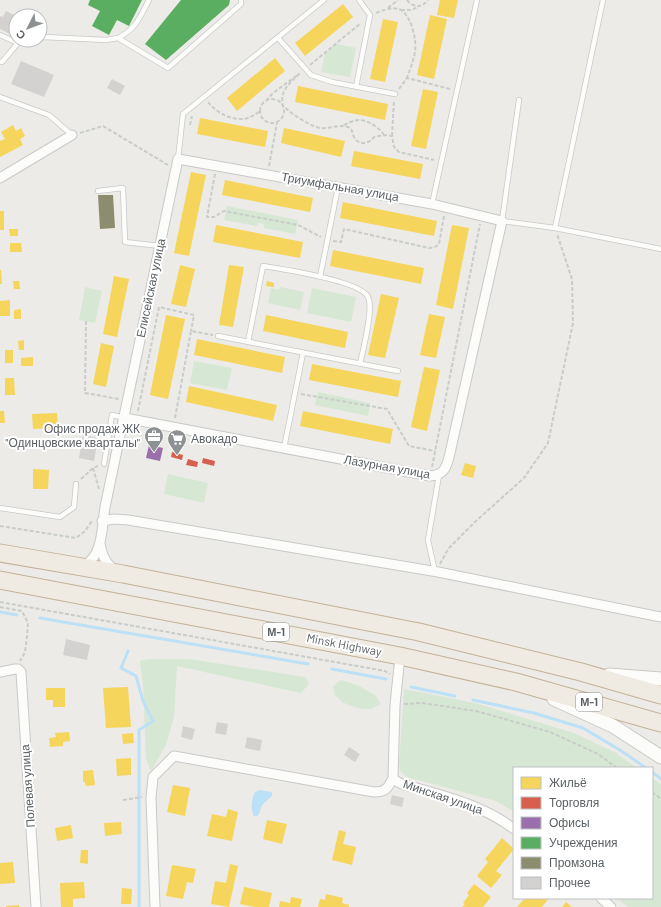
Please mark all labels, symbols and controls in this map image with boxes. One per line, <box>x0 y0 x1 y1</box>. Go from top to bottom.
north arrow <box>8 8 48 48</box>
text: С <box>13 28 28 42</box>
street label: Триумфальная улица <box>280 169 400 204</box>
street label: Елисейская улица <box>133 237 168 339</box>
place label: Офис продаж ЖК "Одинцовские кварталы" <box>5 421 140 450</box>
office icon: Офис продаж ЖК "Одинцовские кварталы" <box>143 425 165 453</box>
supermarket icon: Авокадо <box>166 428 188 456</box>
place label: Авокадо <box>191 431 238 446</box>
street label: Лазурная улица <box>343 452 432 482</box>
road number: М-1 <box>263 623 289 641</box>
street label: Minsk Highway <box>306 630 383 658</box>
road number: М-1 <box>576 693 602 711</box>
street label: Полевая улица <box>17 744 38 828</box>
legend <box>513 767 653 899</box>
text: Жильё <box>549 775 587 789</box>
street label: Минская улица <box>401 776 485 817</box>
text: Торговля <box>549 795 599 810</box>
text: Офисы <box>549 815 590 830</box>
text: Учреждения <box>549 835 618 850</box>
text: Промзона <box>549 855 605 870</box>
text: Прочее <box>549 875 591 890</box>

